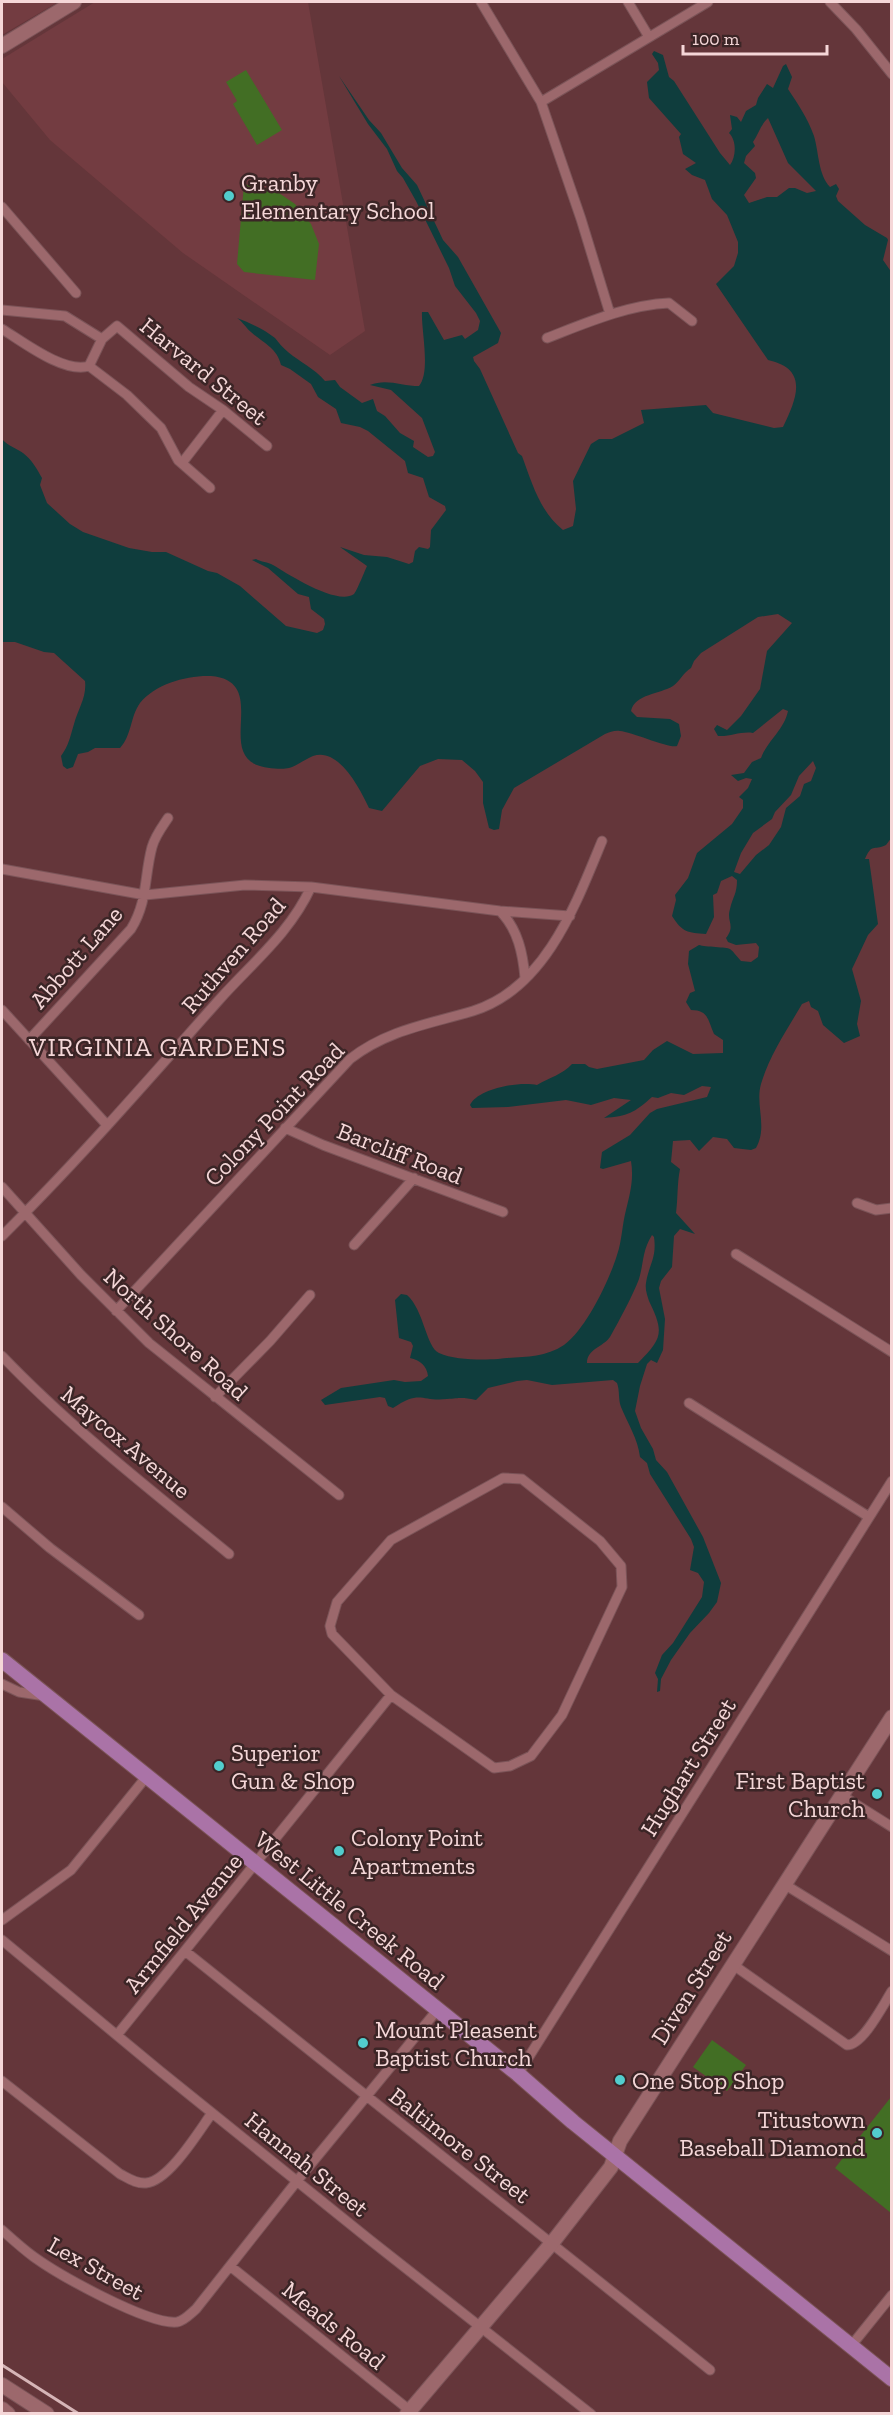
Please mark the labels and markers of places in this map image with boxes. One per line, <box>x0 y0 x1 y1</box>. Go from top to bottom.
place label: Granby Elementary School <box>241 168 435 225</box>
marker: Granby Elementary School <box>222 189 236 203</box>
place label: Superior Gun & Shop <box>231 1738 355 1795</box>
marker: Superior Gun & Shop <box>212 1759 226 1773</box>
place label: First Baptist Church <box>736 1766 866 1823</box>
marker: First Baptist Church <box>870 1787 884 1801</box>
place label: Colony Point Apartments <box>351 1823 483 1880</box>
marker: Colony Point Apartments <box>332 1844 346 1858</box>
place label: Mount Pleasent Baptist Church <box>375 2015 537 2072</box>
marker: Mount Pleasent Baptist Church <box>356 2036 370 2050</box>
place label: One Stop Shop <box>632 2066 784 2095</box>
marker: One Stop Shop <box>613 2073 627 2087</box>
place label: Titustown Baseball Diamond <box>679 2105 865 2162</box>
marker: Titustown Baseball Diamond <box>870 2126 884 2140</box>

